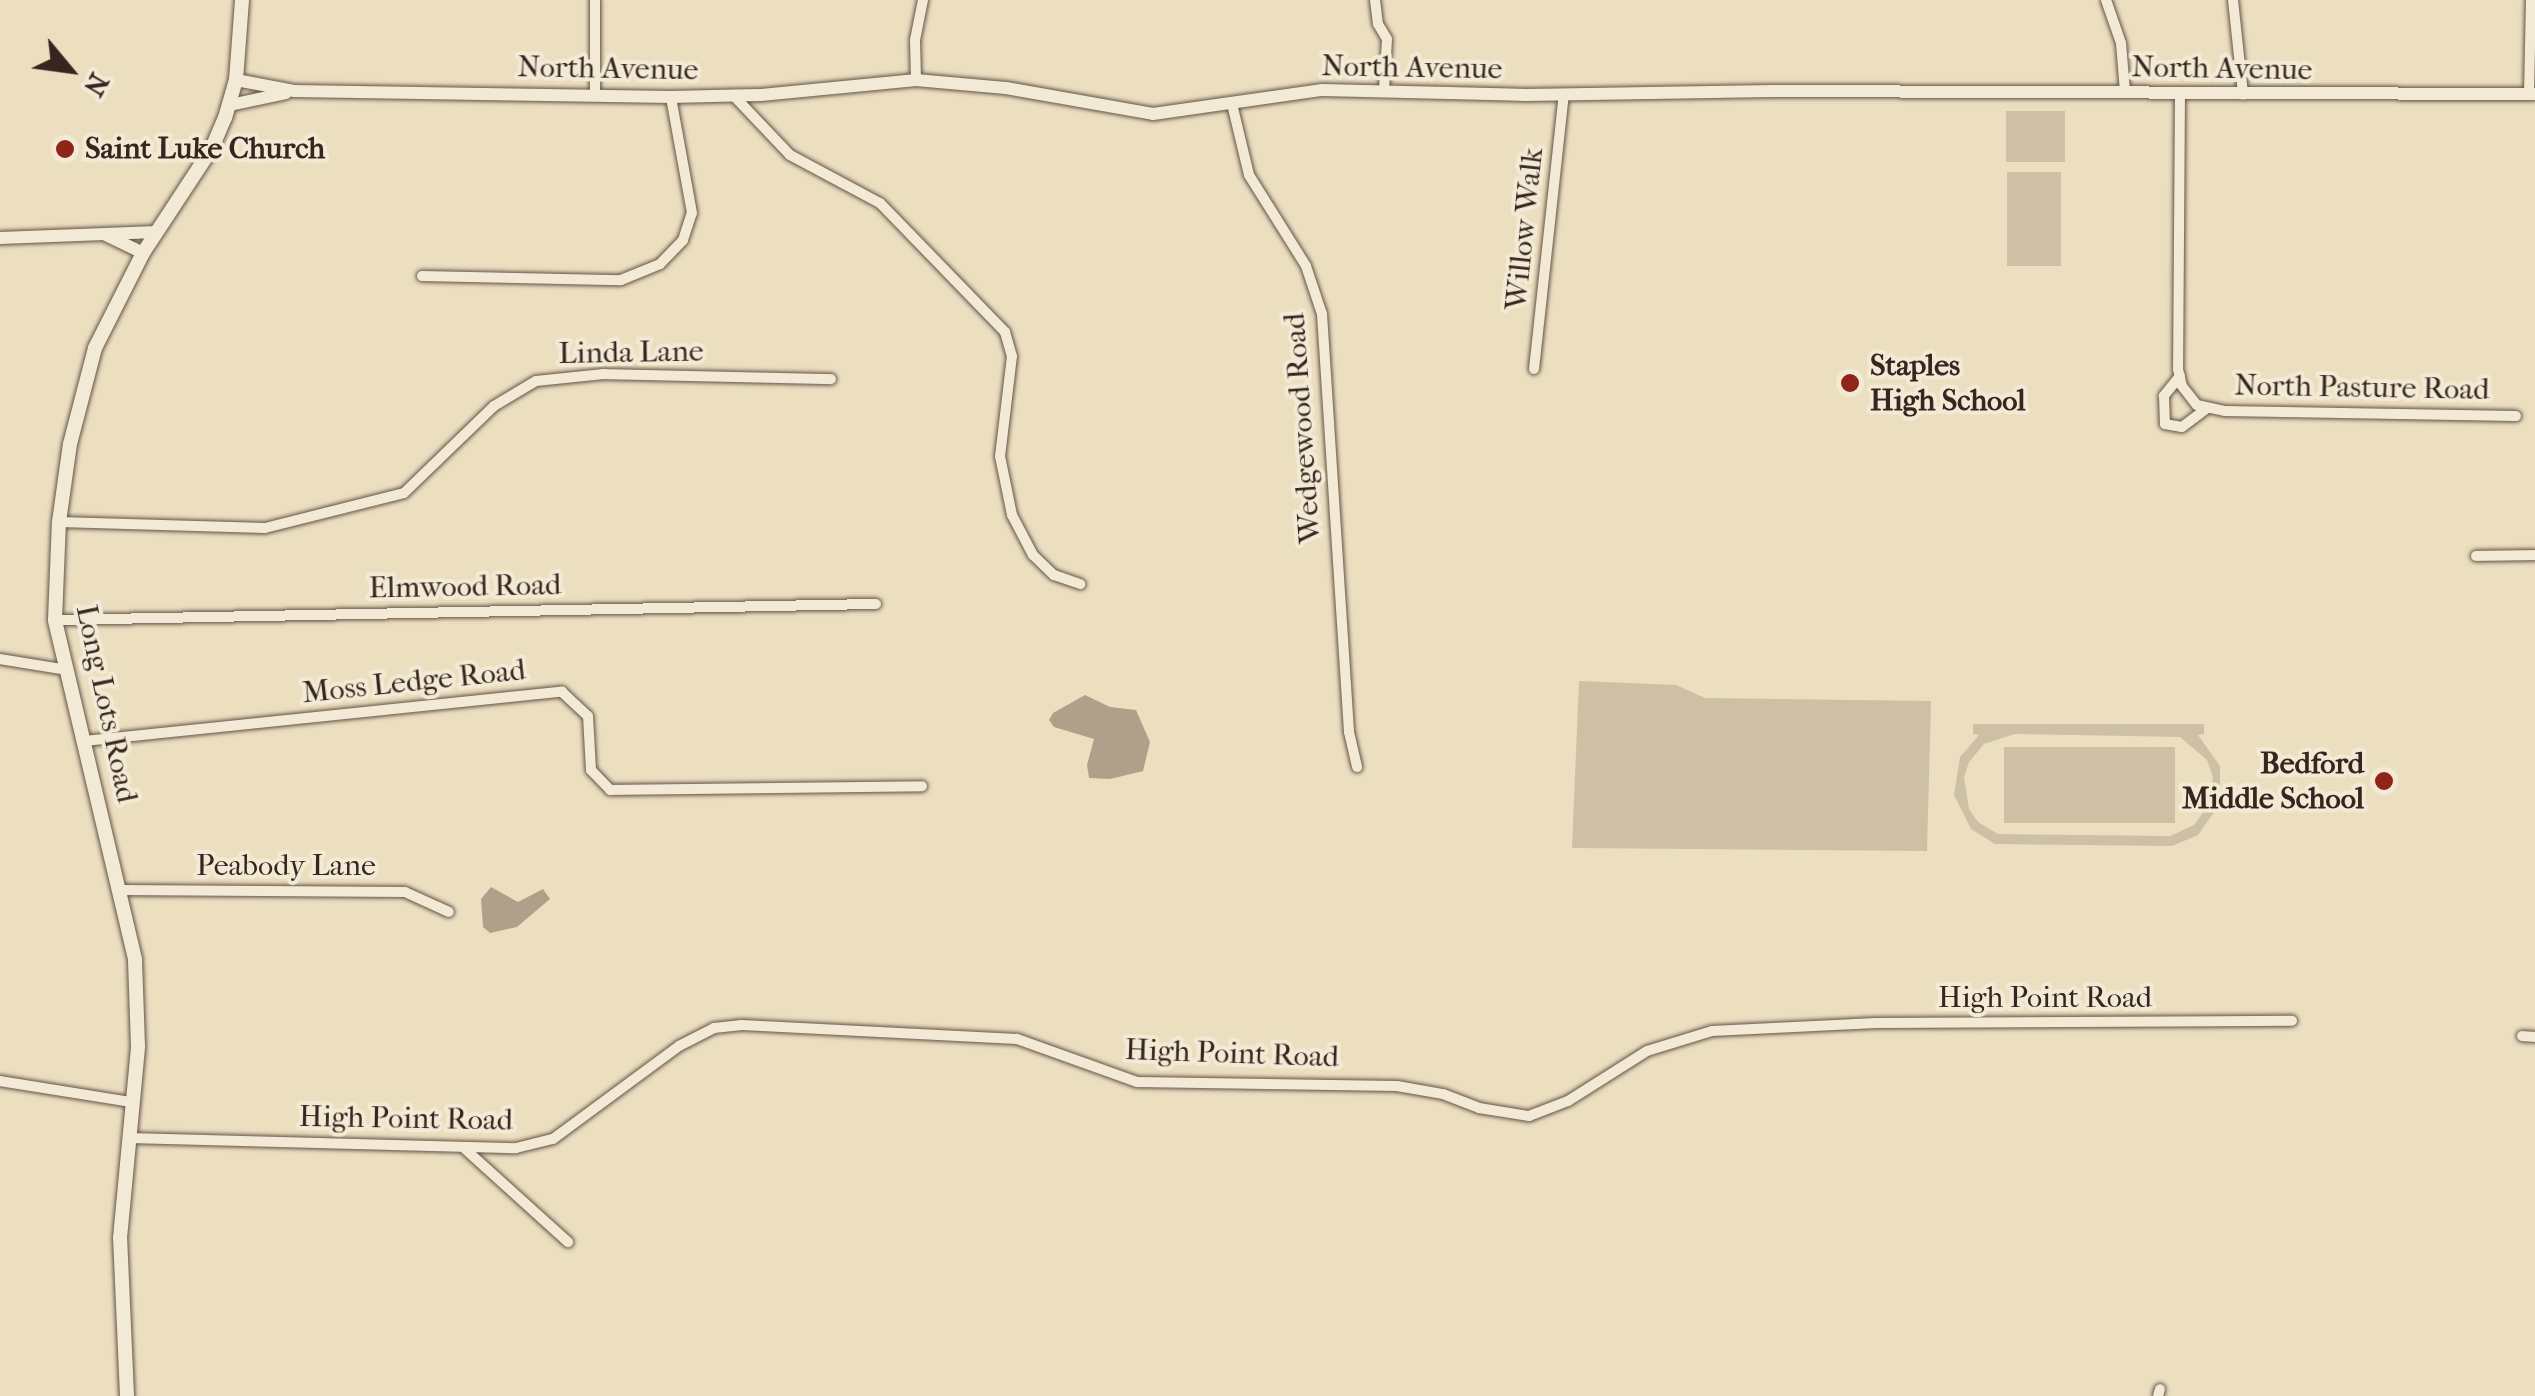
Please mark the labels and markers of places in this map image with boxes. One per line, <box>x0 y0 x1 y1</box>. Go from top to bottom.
place label: Saint Luke Church <box>85 131 325 167</box>
marker: Saint Luke Church <box>54 138 76 160</box>
place label: Staples High School <box>1870 348 2026 418</box>
marker: Staples High School <box>1839 372 1861 394</box>
place label: Bedford Middle School <box>2182 746 2364 816</box>
marker: Bedford Middle School <box>2373 770 2395 792</box>

